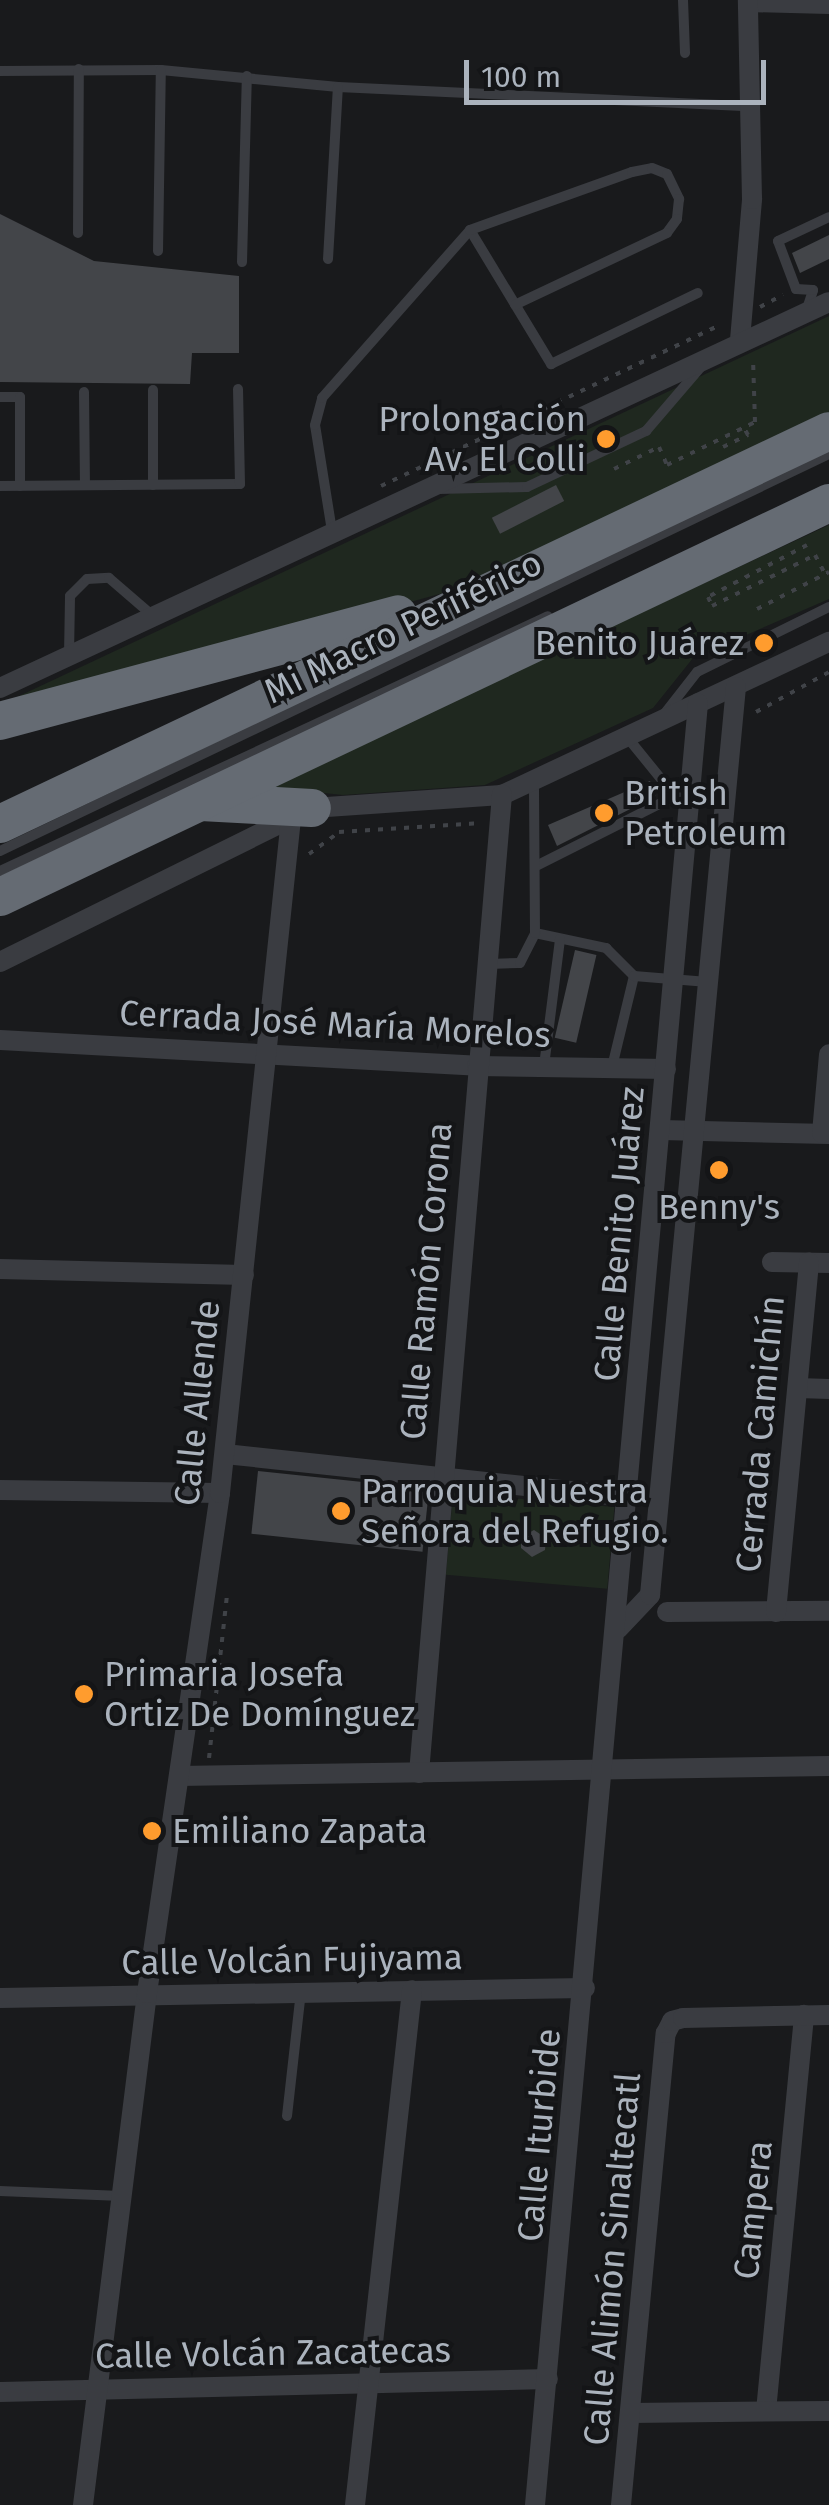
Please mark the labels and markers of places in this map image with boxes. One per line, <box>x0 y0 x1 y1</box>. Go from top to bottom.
place label: Prolongación Av. El Colli <box>378 398 586 480</box>
marker: Prolongación Av. El Colli <box>595 428 617 450</box>
place label: Benito Juárez <box>535 622 744 664</box>
marker: Benito Juárez <box>753 632 775 654</box>
place label: British Petroleum <box>624 772 787 854</box>
marker: British Petroleum <box>593 802 615 824</box>
marker: Benny's <box>708 1159 730 1181</box>
place label: Benny's <box>658 1186 780 1228</box>
place label: Parroquia Nuestra Señora del Refugio. <box>361 1470 669 1552</box>
marker: Parroquia Nuestra Señora del Refugio. <box>330 1500 352 1522</box>
place label: Primaria Josefa Ortiz De Domínguez <box>104 1653 415 1735</box>
marker: Primaria Josefa Ortiz De Domínguez <box>73 1683 95 1705</box>
place label: Emiliano Zapata <box>172 1810 427 1852</box>
marker: Emiliano Zapata <box>141 1820 163 1842</box>

